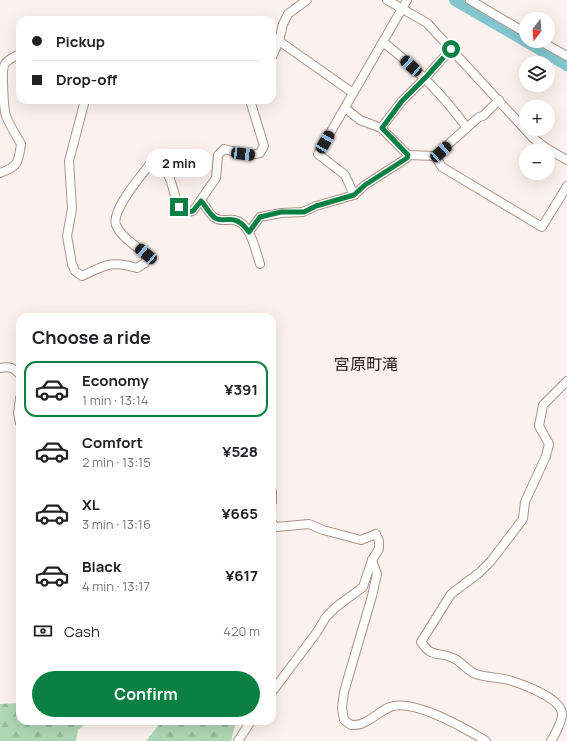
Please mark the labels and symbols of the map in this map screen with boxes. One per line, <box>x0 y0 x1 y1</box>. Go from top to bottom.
north arrow <box>519 12 555 48</box>
route start <box>442 40 460 58</box>
car <box>398 54 424 78</box>
car <box>314 129 336 155</box>
car <box>428 140 454 164</box>
car <box>230 147 256 161</box>
callout: 2 min <box>146 149 212 177</box>
route end <box>170 198 188 216</box>
car <box>133 242 159 266</box>
district label: 宮原町滝 <box>334 353 398 375</box>

